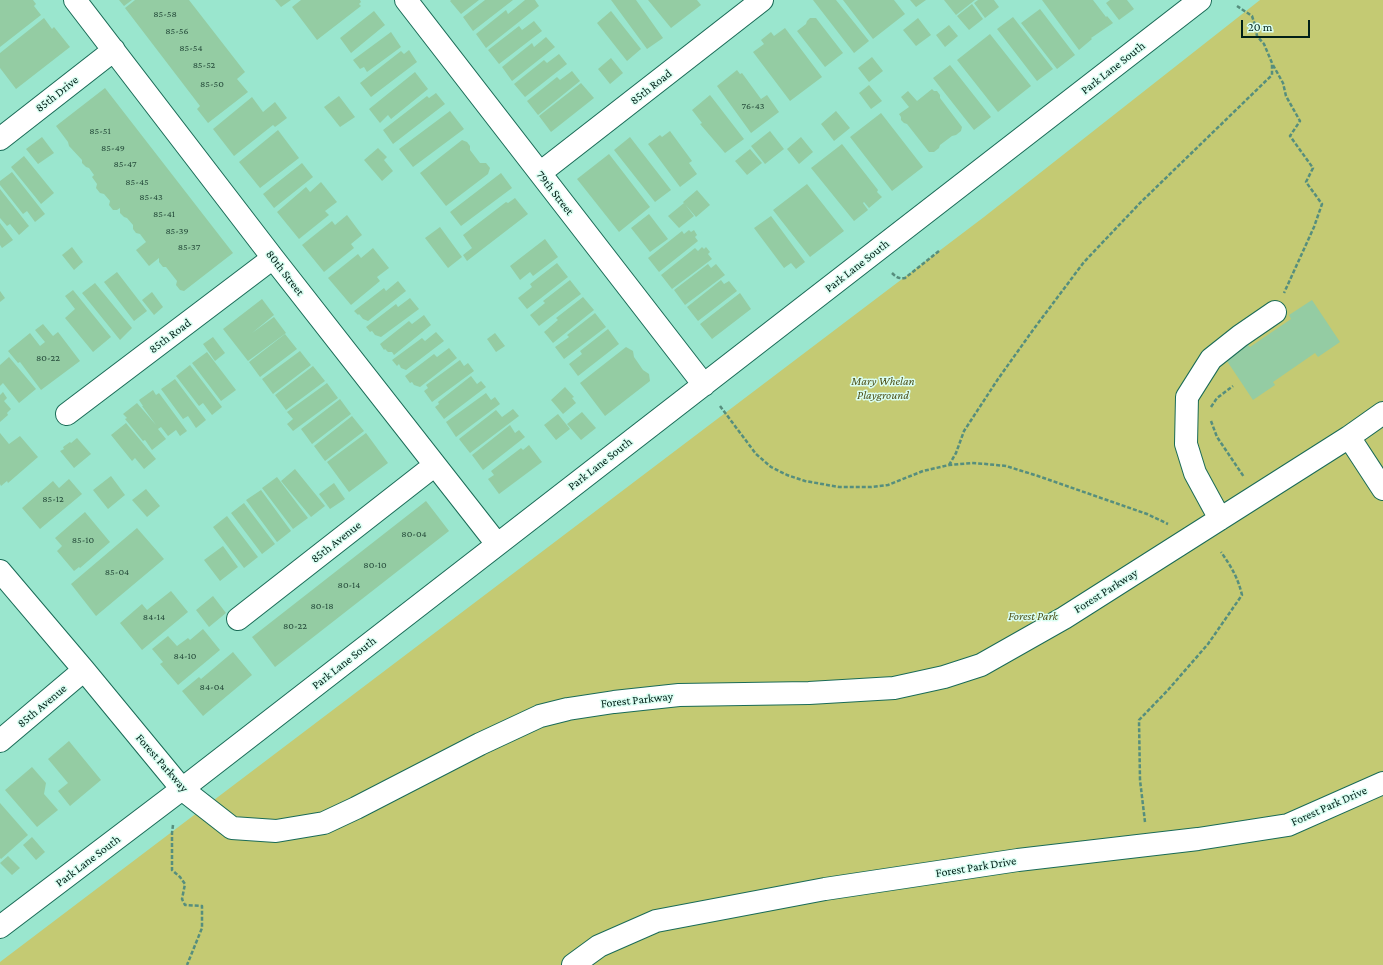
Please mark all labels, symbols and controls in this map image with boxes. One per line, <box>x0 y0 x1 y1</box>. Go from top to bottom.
house number: 85-58 <box>153 8 177 20</box>
scale bar <box>1243 12 1312 38</box>
text: 20 m <box>1248 20 1272 34</box>
house number: 85-56 <box>165 25 189 37</box>
street label: Park Lane South <box>1078 38 1148 98</box>
house number: 85-54 <box>179 42 203 54</box>
house number: 85-52 <box>193 59 215 71</box>
street label: 85th Road <box>627 66 675 108</box>
street label: 85th Drive <box>33 73 81 115</box>
house number: 85-50 <box>200 78 224 90</box>
house number: 76-43 <box>741 100 765 112</box>
house number: 85-51 <box>89 125 111 137</box>
house number: 85-49 <box>101 142 125 154</box>
house number: 85-47 <box>113 158 137 170</box>
street label: 79th Street <box>533 168 577 218</box>
house number: 85-45 <box>125 176 149 188</box>
house number: 85-43 <box>139 191 163 203</box>
house number: 85-41 <box>153 208 175 220</box>
house number: 85-39 <box>165 225 189 237</box>
street label: Park Lane South <box>822 236 892 296</box>
house number: 85-37 <box>178 241 200 253</box>
street label: 80th Street <box>263 247 307 299</box>
street label: 85th Road <box>146 316 194 356</box>
house number: 80-22 <box>36 352 60 364</box>
park label: Mary Whelan Playground <box>851 374 915 402</box>
street label: Park Lane South <box>565 434 635 494</box>
house number: 85-12 <box>42 493 64 505</box>
street label: 85th Avenue <box>308 518 364 566</box>
house number: 80-04 <box>401 528 427 540</box>
house number: 85-10 <box>72 534 94 546</box>
house number: 80-10 <box>363 559 387 571</box>
house number: 85-04 <box>105 566 129 578</box>
street label: Forest Parkway <box>1071 566 1141 616</box>
house number: 80-14 <box>338 579 360 591</box>
house number: 80-18 <box>310 600 334 612</box>
park label: Forest Park <box>1008 609 1058 623</box>
house number: 84-14 <box>143 611 165 623</box>
house number: 80-22 <box>283 620 307 632</box>
street label: Park Lane South <box>309 633 379 693</box>
house number: 84-10 <box>174 650 196 662</box>
street label: 85th Avenue <box>14 681 70 731</box>
house number: 84-04 <box>200 681 224 693</box>
street label: Forest Parkway <box>600 689 674 711</box>
street label: Forest Parkway <box>133 731 191 795</box>
street label: Forest Park Drive <box>1289 783 1369 829</box>
street label: Park Lane South <box>53 832 123 890</box>
street label: Forest Park Drive <box>935 854 1017 880</box>

